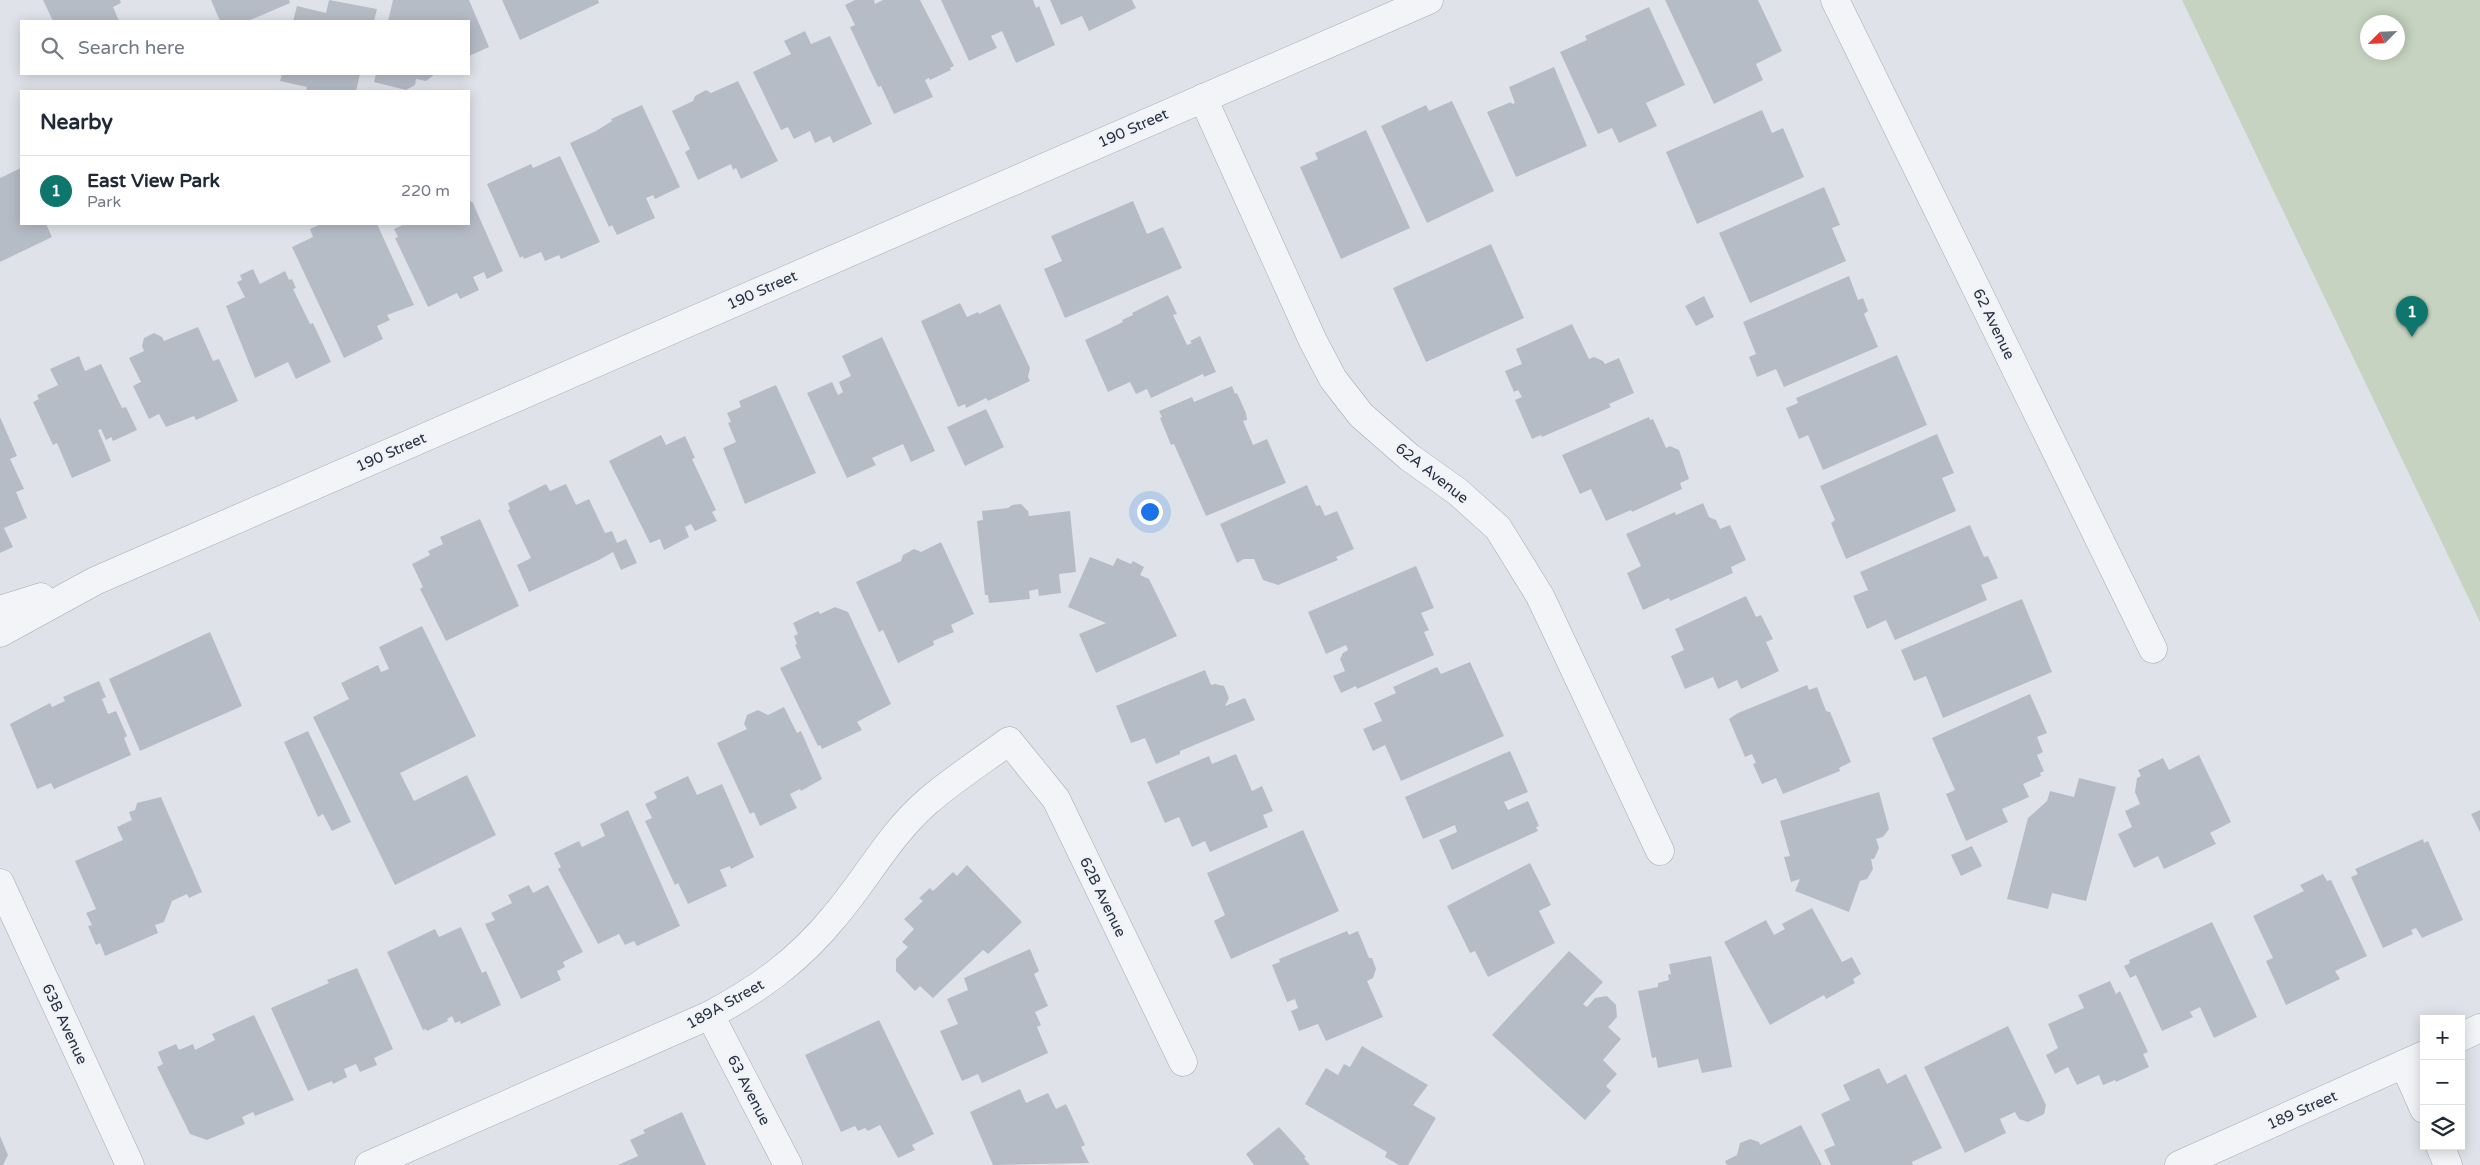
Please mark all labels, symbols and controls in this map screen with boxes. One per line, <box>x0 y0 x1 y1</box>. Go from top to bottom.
north arrow <box>2360 15 2405 60</box>
search box <box>20 20 470 75</box>
icon: search <box>38 34 66 62</box>
text: Search here <box>78 37 185 59</box>
street label: 190 Street <box>1095 104 1171 151</box>
text: Nearby <box>40 110 113 135</box>
text: East View Park <box>87 170 220 192</box>
text: 1 <box>51 181 61 201</box>
text: 220 m <box>401 181 450 201</box>
text: Park <box>87 192 121 212</box>
street label: 190 Street <box>724 266 800 313</box>
street label: 62 Avenue <box>1969 286 2019 362</box>
pin: 1 <box>2396 296 2428 337</box>
street label: 190 Street <box>353 428 429 475</box>
street label: 62A Avenue <box>1392 439 1472 507</box>
your location <box>1137 499 1163 525</box>
street label: 62B Avenue <box>1076 854 1130 940</box>
street label: 189A Street <box>683 975 767 1033</box>
street label: 63B Avenue <box>38 981 92 1067</box>
map controls <box>2420 1015 2465 1150</box>
button: + <box>2420 1015 2465 1060</box>
street label: 63 Avenue <box>724 1052 774 1128</box>
button: − <box>2420 1060 2465 1105</box>
street label: 189 Street <box>2264 1086 2340 1133</box>
button: layers <box>2420 1105 2465 1150</box>

